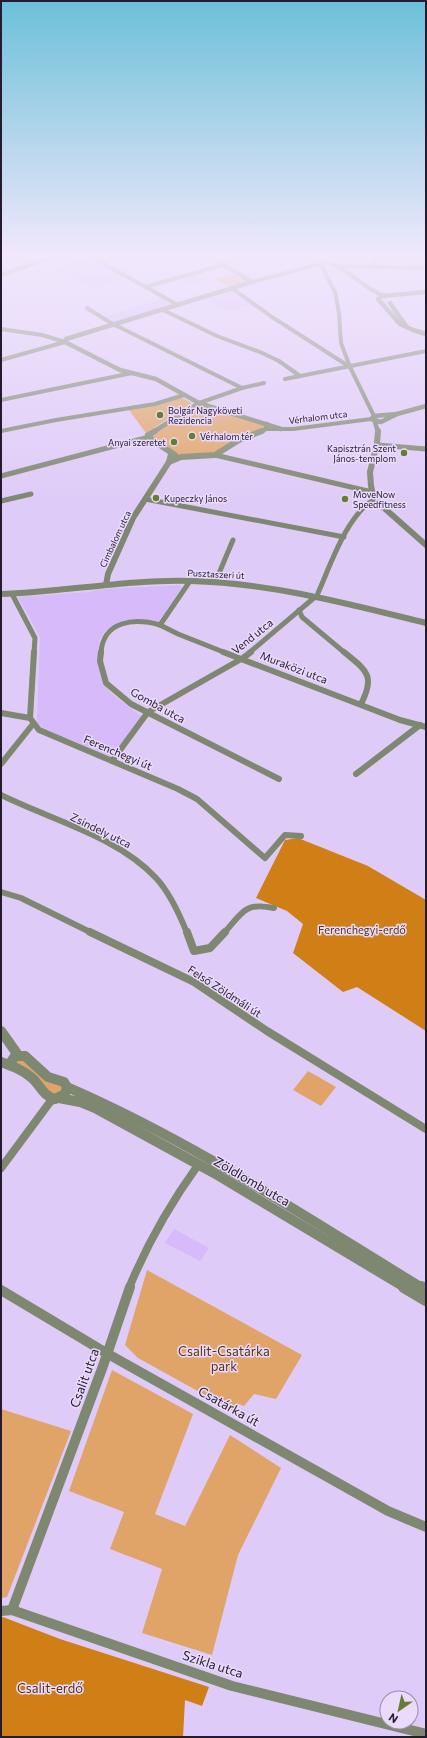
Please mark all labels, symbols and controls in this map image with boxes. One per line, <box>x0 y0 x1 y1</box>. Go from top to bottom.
place label: Bolgár Nagyköveti Rezidencia <box>168 405 242 426</box>
street label: Vérhalom utca <box>288 408 348 426</box>
marker: Bolgár Nagyköveti Rezidencia <box>155 410 165 420</box>
marker: Vérhalom tér <box>187 431 197 441</box>
place label: Vérhalom tér <box>200 431 253 442</box>
place label: Anyai szeretet <box>108 437 166 448</box>
marker: Anyai szeretet <box>169 437 179 447</box>
place label: Kapisztrán Szent János-templom <box>327 443 396 464</box>
marker: Kapisztrán Szent János-templom <box>399 448 409 458</box>
place label: MoveNow Speedfitness <box>353 489 406 510</box>
marker: Kupeczky János <box>151 493 161 503</box>
place label: Kupeczky János <box>164 493 227 504</box>
marker: MoveNow Speedfitness <box>340 494 350 504</box>
street label: Cimbalom utca <box>97 509 133 569</box>
street label: Pusztaszeri út <box>187 567 245 581</box>
street label: Vend utca <box>229 615 275 657</box>
street label: Muraközi utca <box>258 648 330 686</box>
street label: Gomba utca <box>128 685 188 725</box>
street label: Ferenchegyi út <box>82 732 155 772</box>
street label: Zsindely utca <box>68 810 134 850</box>
park label: Ferenchegyi-erdő <box>318 923 406 936</box>
street label: Felső Zöldmáli út <box>186 962 265 1020</box>
street label: Zöldlomb utca <box>211 1153 293 1209</box>
park label: Csalit-Csatárka park <box>178 1343 270 1374</box>
street label: Csalit utca <box>66 1346 102 1410</box>
street label: Csatárka út <box>195 1383 263 1429</box>
street label: Szikla utca <box>181 1647 245 1681</box>
park label: Csalit-erdő <box>17 1680 83 1696</box>
north arrow <box>379 1690 419 1730</box>
text: N <box>386 1711 400 1726</box>

